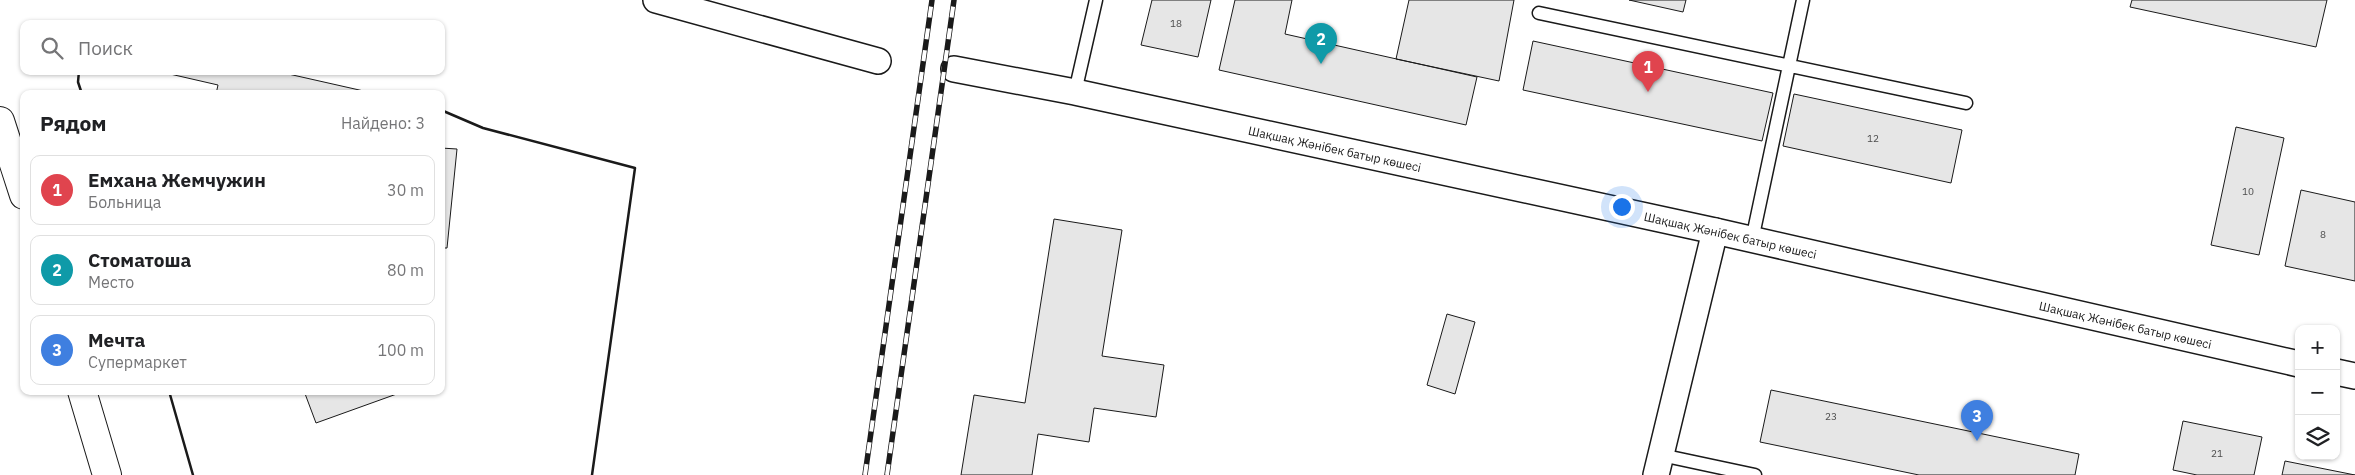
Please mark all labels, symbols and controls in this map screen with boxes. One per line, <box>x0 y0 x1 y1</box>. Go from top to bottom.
house number: 18 <box>1170 17 1182 30</box>
search box <box>20 20 445 75</box>
pin: 2 <box>1305 23 1337 64</box>
icon: search <box>38 34 66 62</box>
text: Поиск <box>78 36 133 60</box>
pin: 1 <box>1632 51 1664 92</box>
text: Рядом <box>40 109 107 137</box>
text: Найдено: 3 <box>341 113 425 133</box>
street label: Шақшақ Жәнібек батыр көшесі <box>1247 122 1423 174</box>
house number: 12 <box>1867 132 1879 145</box>
text: Емхана Жемчужин <box>88 168 266 192</box>
text: 1 <box>52 180 62 200</box>
text: 30 m <box>387 180 424 200</box>
house number: 10 <box>2242 185 2254 198</box>
text: Больница <box>88 192 161 212</box>
your location <box>1609 194 1635 220</box>
street label: Шақшақ Жәнібек батыр көшесі <box>1643 208 1818 261</box>
house number: 8 <box>2320 228 2326 241</box>
text: Стоматоша <box>88 248 191 272</box>
text: 2 <box>52 260 62 280</box>
text: 80 m <box>387 260 424 280</box>
text: Место <box>88 272 134 292</box>
street label: Шақшақ Жәнібек батыр көшесі <box>2038 298 2213 351</box>
map controls <box>2295 325 2340 460</box>
button: + <box>2295 325 2340 370</box>
text: Мечта <box>88 328 145 352</box>
text: 3 <box>52 340 62 360</box>
text: 100 m <box>377 340 424 360</box>
text: Супермаркет <box>88 352 187 372</box>
button: − <box>2295 370 2340 415</box>
pin: 3 <box>1961 400 1993 441</box>
house number: 23 <box>1825 410 1837 423</box>
button: layers <box>2295 415 2340 460</box>
house number: 21 <box>2211 447 2223 460</box>

